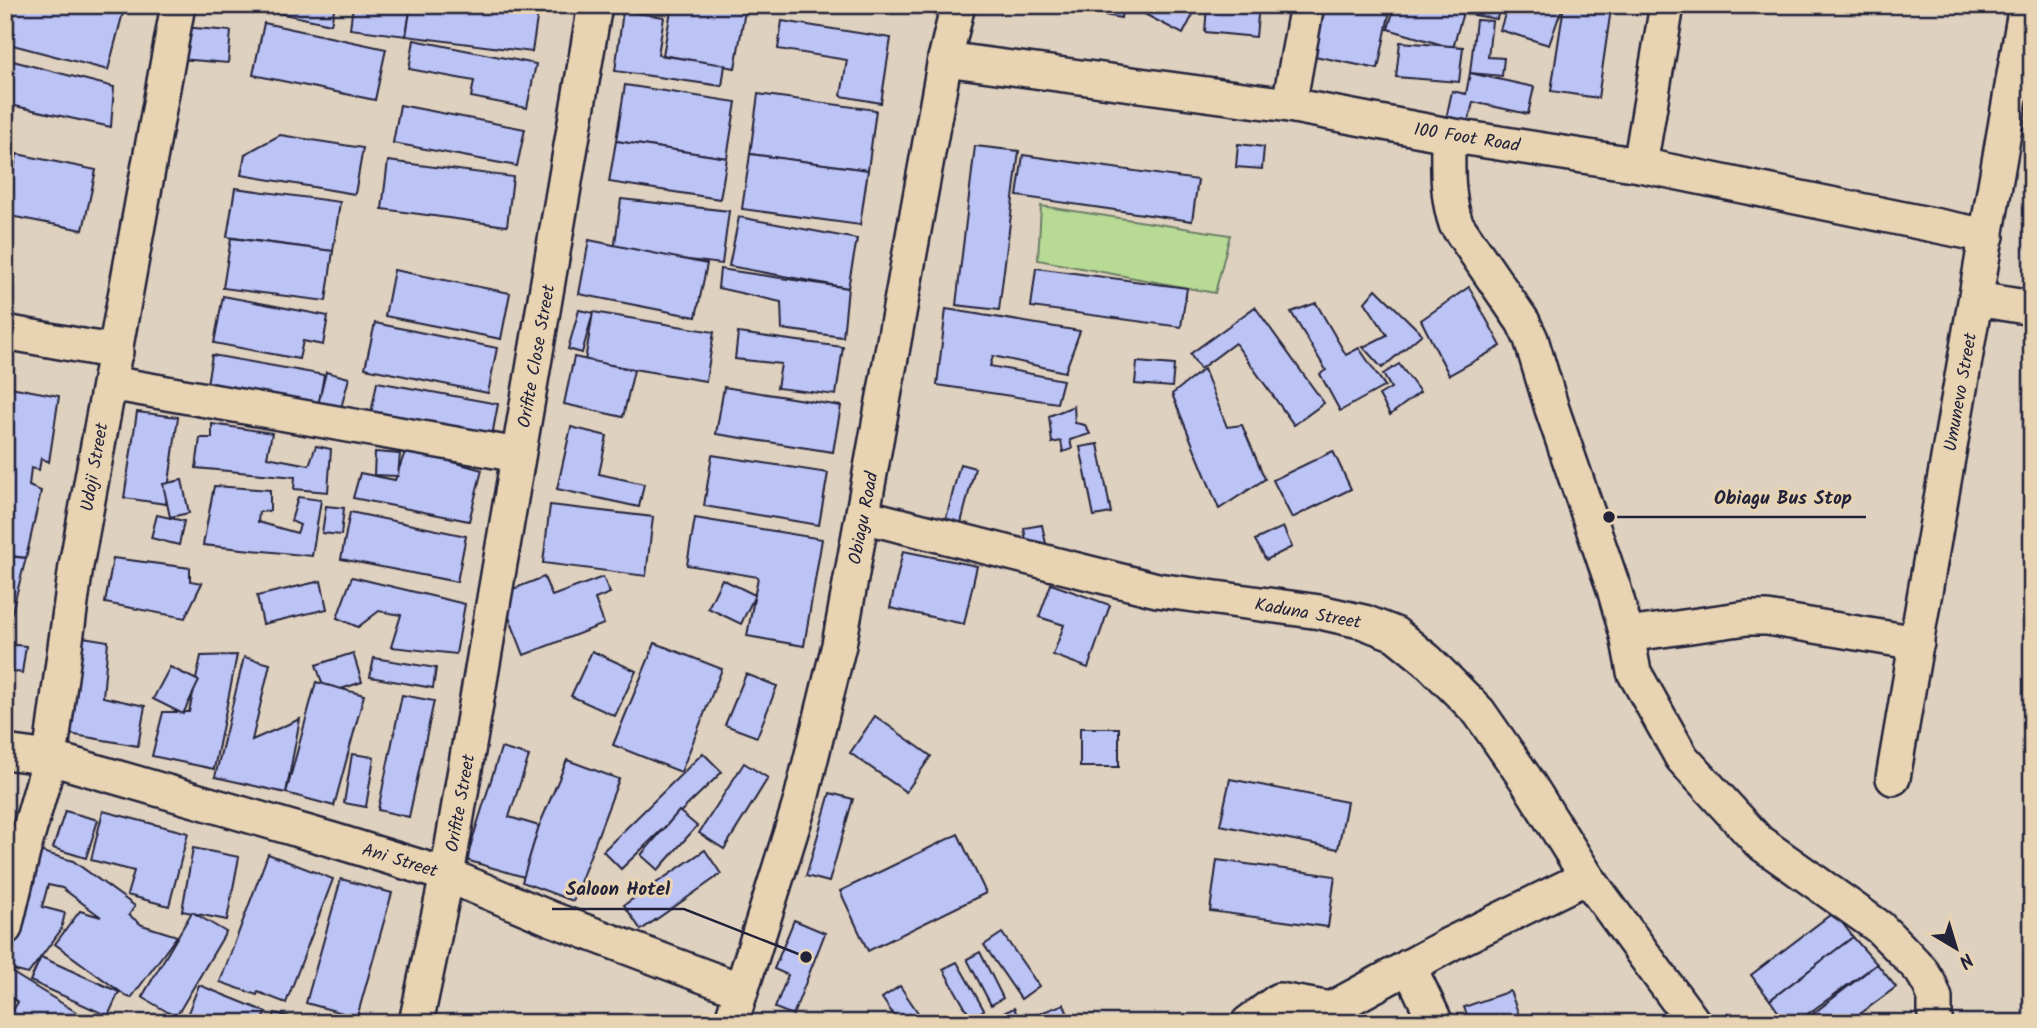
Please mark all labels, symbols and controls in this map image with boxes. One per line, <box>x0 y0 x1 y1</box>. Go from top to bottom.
street label: 100 Foot Road <box>1412 116 1523 161</box>
street label: Orifite Close Street <box>511 281 565 430</box>
street label: Umunevo Street <box>1937 330 1986 454</box>
street label: Udoji Street <box>73 420 118 514</box>
street label: Obiagu Road <box>841 469 888 567</box>
callout: Obiagu Bus Stop <box>1700 477 1866 517</box>
text: Obiagu Bus Stop <box>1714 484 1852 514</box>
street label: Kaduna Street <box>1252 591 1364 638</box>
street label: Orifite Street <box>439 751 485 854</box>
street label: Ani Street <box>358 836 442 887</box>
callout: Saloon Hotel <box>552 869 684 909</box>
text: Saloon Hotel <box>566 875 671 905</box>
north arrow <box>1922 912 1992 982</box>
text: N <box>1951 944 1979 975</box>

